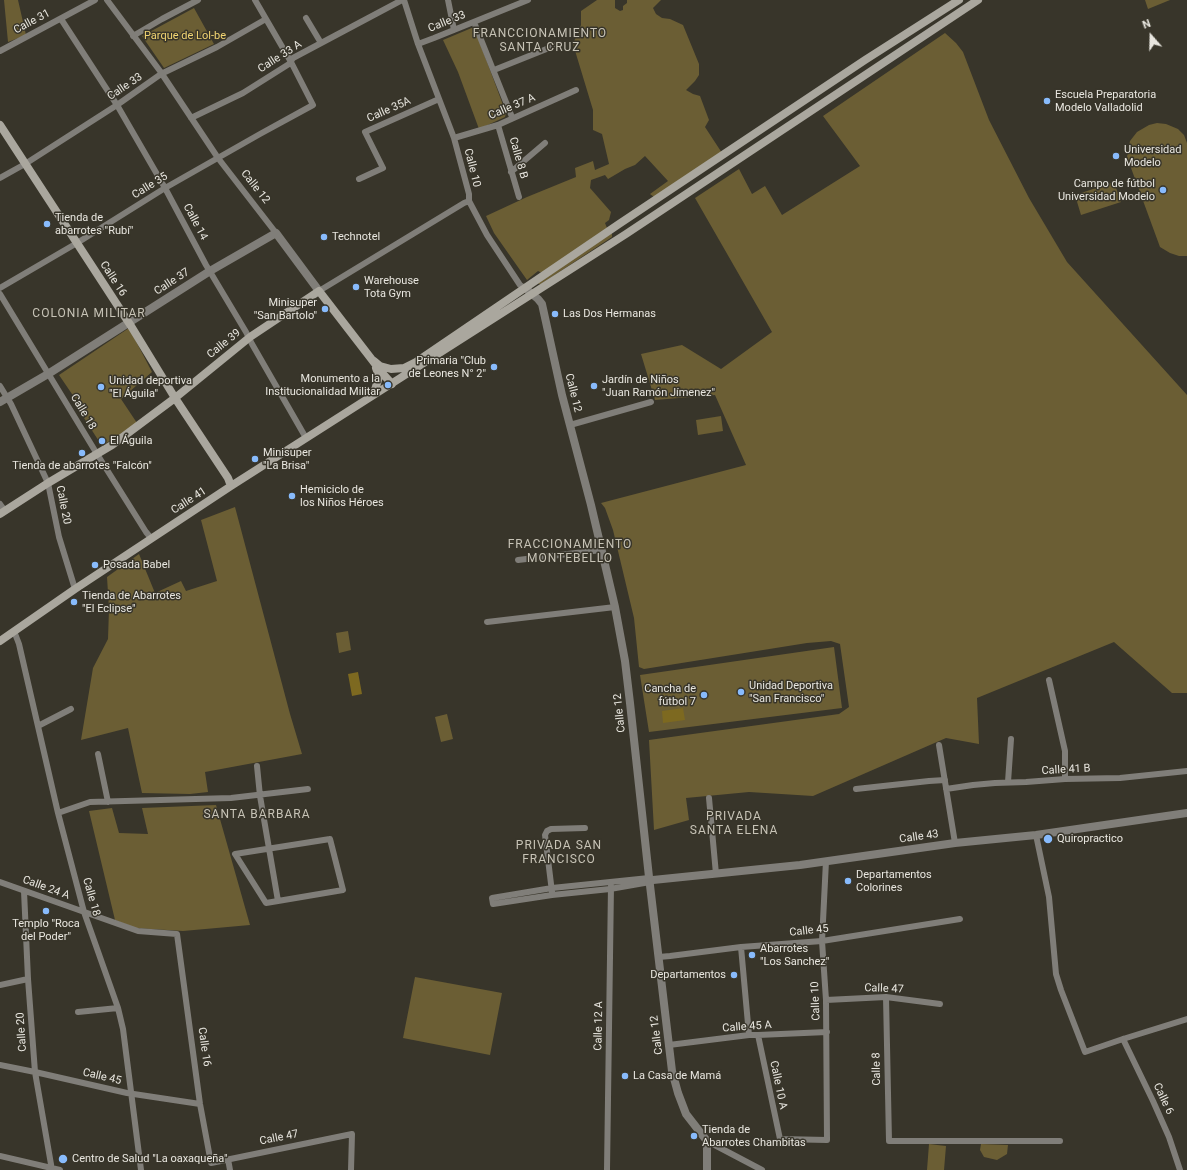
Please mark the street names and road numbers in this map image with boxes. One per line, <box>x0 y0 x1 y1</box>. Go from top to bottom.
street label: Calle 31 <box>11 7 53 37</box>
street label: Calle 33 <box>426 8 468 36</box>
street label: Calle 33 A <box>256 38 304 76</box>
street label: Calle 33 <box>105 71 145 103</box>
street label: Calle 37 A <box>487 91 537 123</box>
street label: Calle 35A <box>365 94 413 126</box>
street label: Calle 8 B <box>506 136 530 180</box>
street label: Calle 10 <box>461 147 483 189</box>
street label: Calle 12 <box>238 167 272 207</box>
street label: Calle 35 <box>130 170 170 202</box>
street label: Calle 14 <box>180 201 210 243</box>
street label: Calle 16 <box>97 259 129 299</box>
street label: Calle 37 <box>152 266 192 298</box>
street label: Calle 39 <box>205 326 243 362</box>
street label: Calle 12 <box>562 372 584 414</box>
street label: Calle 18 <box>67 392 99 432</box>
street label: Calle 20 <box>53 484 73 526</box>
street label: Calle 41 <box>169 485 209 517</box>
street label: Calle 12 <box>611 693 629 733</box>
street label: Calle 41 B <box>1041 762 1091 778</box>
street label: Calle 43 <box>899 828 939 846</box>
street label: Calle 24 A <box>21 873 71 903</box>
street label: Calle 18 <box>79 876 103 918</box>
street label: Calle 45 <box>789 922 829 940</box>
street label: Calle 10 <box>809 981 823 1021</box>
street label: Calle 47 <box>864 982 904 996</box>
street label: Calle 12 A <box>592 1001 606 1051</box>
street label: Calle 20 <box>14 1012 30 1052</box>
street label: Calle 12 <box>648 1015 666 1055</box>
street label: Calle 45 A <box>722 1019 772 1035</box>
street label: Calle 16 <box>195 1027 213 1067</box>
street label: Calle 8 <box>870 1052 884 1086</box>
street label: Calle 10 A <box>766 1060 790 1110</box>
street label: Calle 45 <box>81 1066 123 1088</box>
street label: Calle 6 <box>1150 1081 1176 1117</box>
street label: Calle 47 <box>258 1128 300 1148</box>

